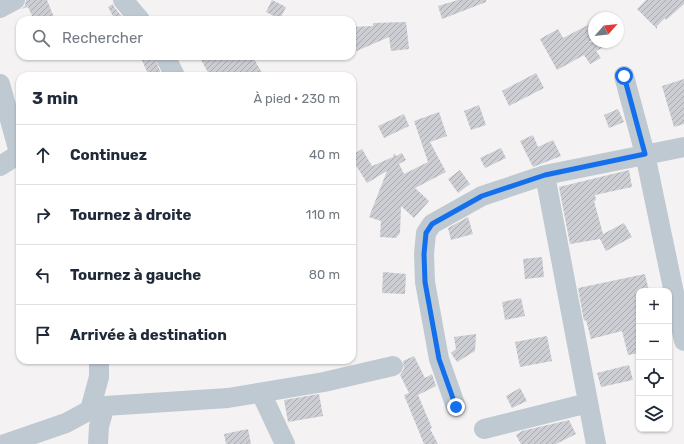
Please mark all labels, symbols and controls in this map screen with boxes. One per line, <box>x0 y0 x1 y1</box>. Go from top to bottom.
north arrow <box>588 12 624 48</box>
search box <box>16 16 356 60</box>
icon: search <box>30 27 52 49</box>
text: Rechercher <box>62 29 143 47</box>
route start <box>615 67 633 85</box>
text: 3 min <box>32 88 78 108</box>
text: À pied · 230 m <box>253 91 340 106</box>
icon: ahead <box>32 144 54 166</box>
text: Continuez <box>70 146 147 164</box>
text: 40 m <box>309 147 340 162</box>
icon: right <box>32 204 54 226</box>
text: Tournez à droite <box>70 206 191 224</box>
text: 110 m <box>306 207 340 222</box>
icon: left <box>32 264 54 286</box>
text: Tournez à gauche <box>70 266 201 284</box>
text: 80 m <box>309 267 340 282</box>
map controls <box>636 288 672 432</box>
button: + <box>636 288 672 324</box>
icon: arrive <box>32 324 54 346</box>
button: − <box>636 324 672 360</box>
text: Arrivée à destination <box>70 326 227 344</box>
button: locate <box>636 360 672 396</box>
button: layers <box>636 396 672 432</box>
route end <box>447 398 465 416</box>

